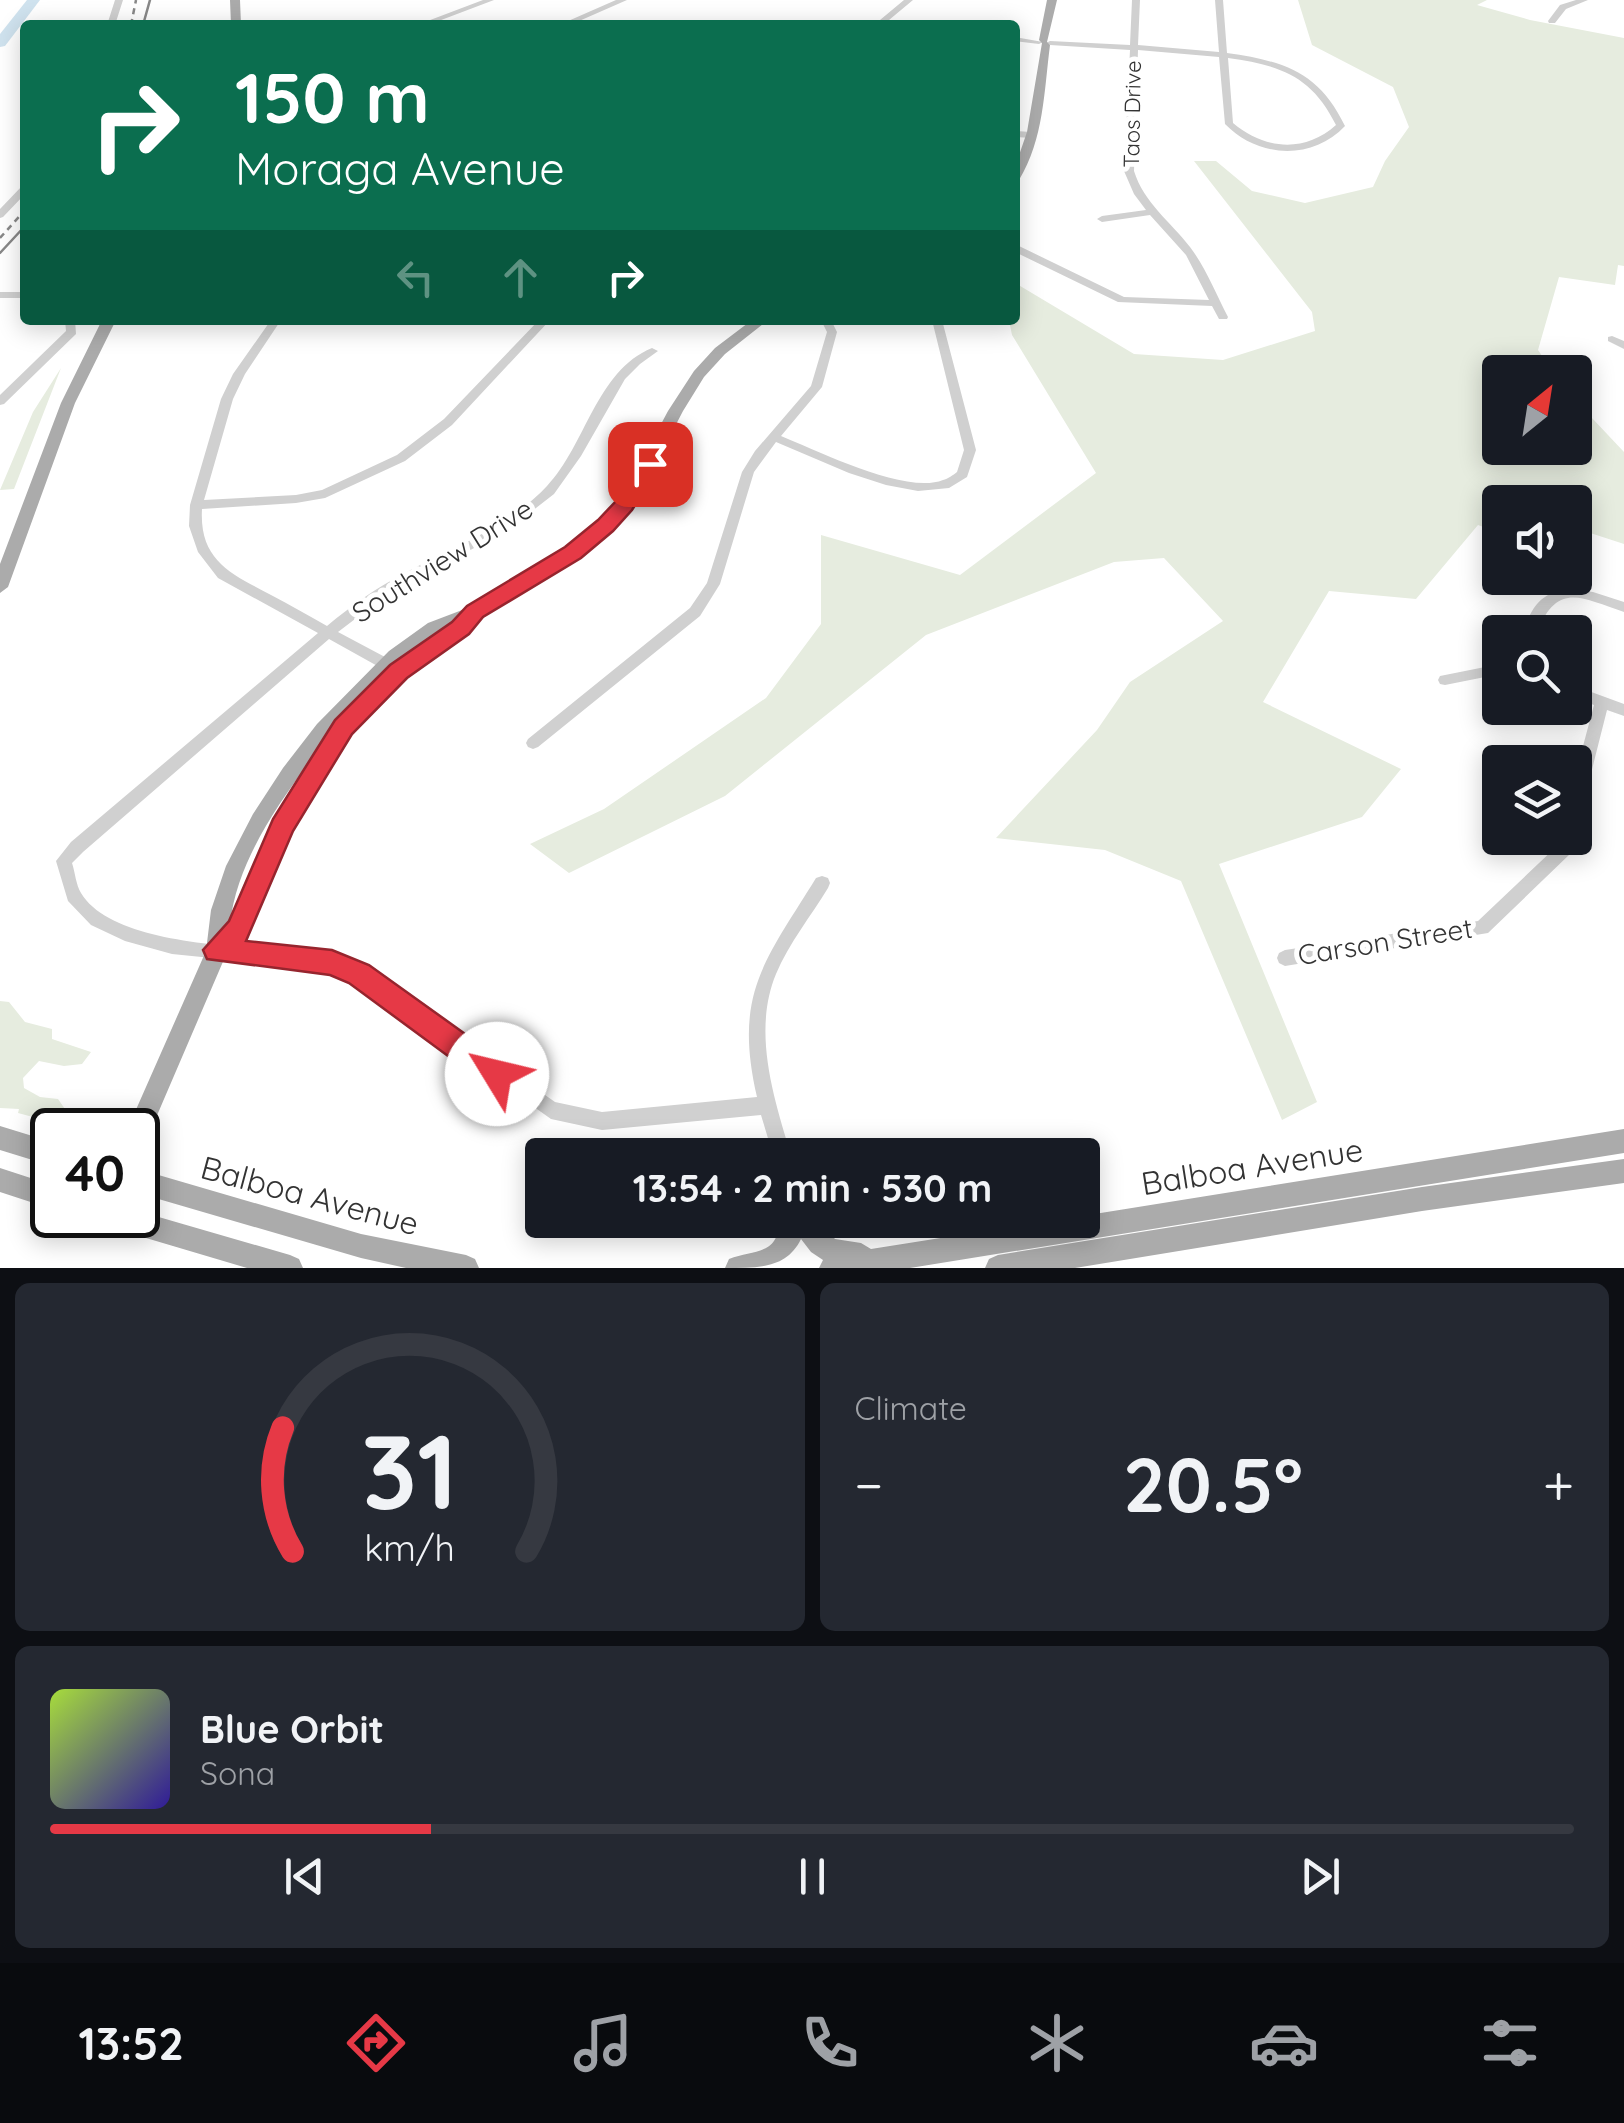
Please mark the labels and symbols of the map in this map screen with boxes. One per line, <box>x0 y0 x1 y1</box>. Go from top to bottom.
street label: Taos Drive <box>1117 60 1147 168</box>
north arrow <box>1482 355 1592 465</box>
pin <box>608 422 693 507</box>
street label: Southview Drive <box>345 490 539 630</box>
street label: Carson Street <box>1295 910 1475 972</box>
position arrow <box>445 1022 549 1126</box>
speed limit sign: 40 <box>30 1108 160 1238</box>
street label: Balboa Avenue <box>1138 1129 1366 1203</box>
street label: Balboa Avenue <box>197 1147 423 1243</box>

